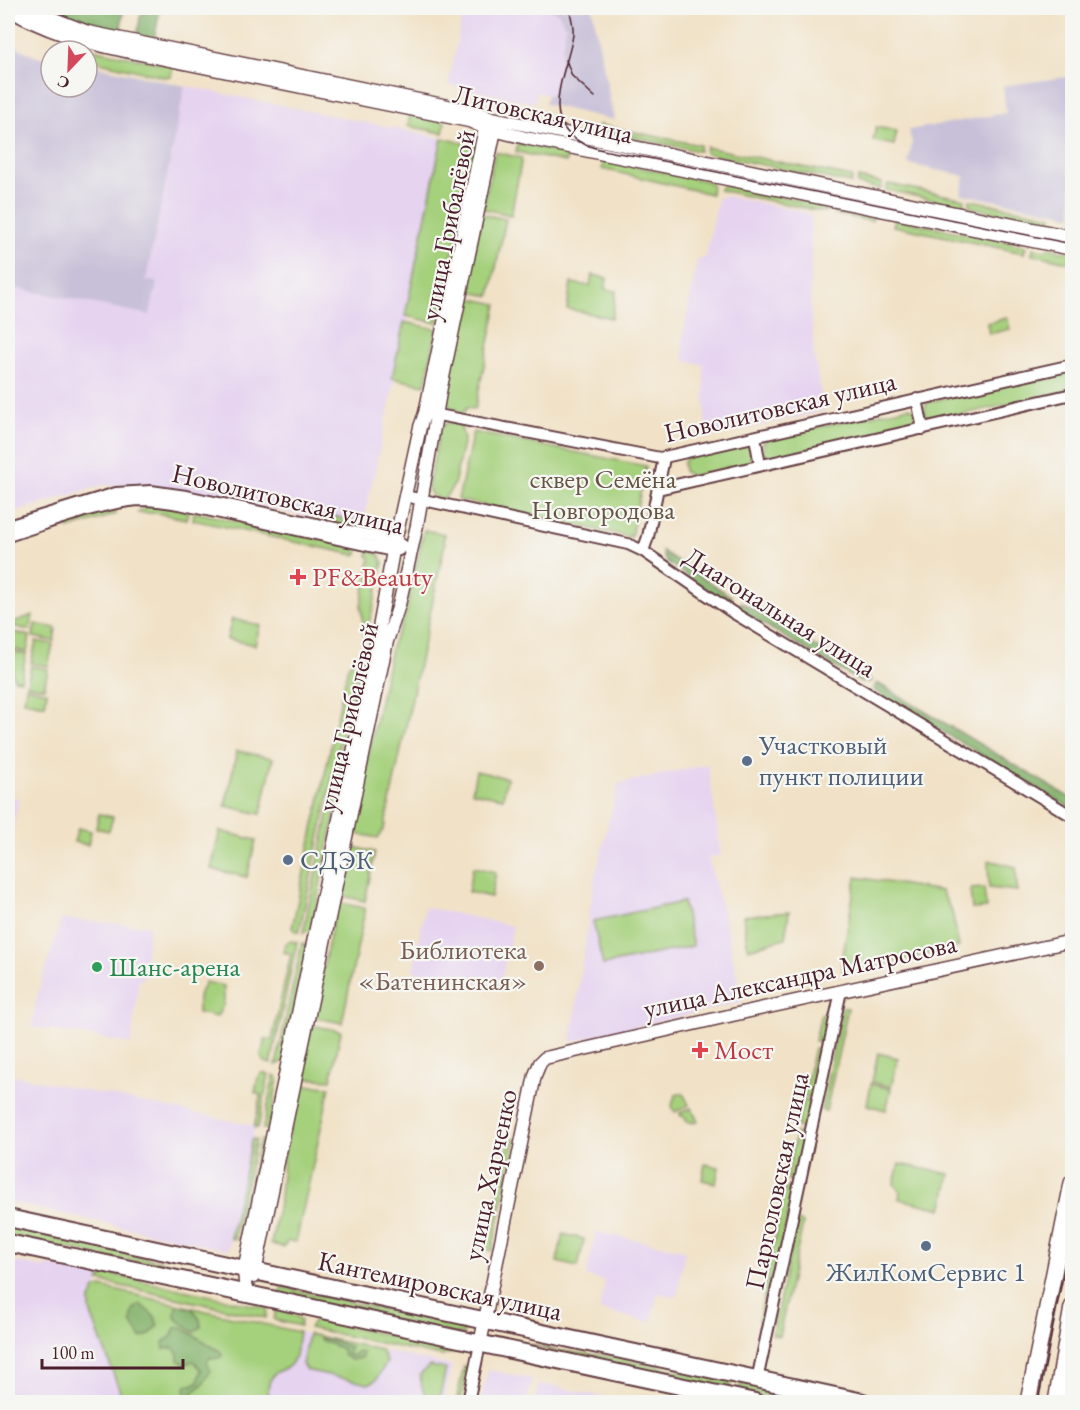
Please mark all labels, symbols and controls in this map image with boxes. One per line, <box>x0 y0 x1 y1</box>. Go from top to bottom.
north arrow <box>39 39 99 99</box>
text: С <box>54 70 73 94</box>
street label: Литовская улица <box>450 76 637 151</box>
street label: улица Грибалёвой <box>412 127 483 323</box>
street label: Новолитовская улица <box>661 363 899 450</box>
street label: Новолитовская улица <box>169 455 408 542</box>
park label: сквер Семёна Новгородова <box>530 461 677 527</box>
street label: Диагональная улица <box>677 538 883 685</box>
place label: PF&Beauty <box>312 559 433 594</box>
marker: PF&Beauty <box>289 568 307 586</box>
street label: улица Грибалёвой <box>309 619 386 815</box>
place label: Участковый пункт полиции <box>758 727 924 793</box>
marker: Участковый пункт полиции <box>740 754 754 768</box>
place label: СДЭК <box>300 842 374 877</box>
marker: СДЭК <box>281 853 295 867</box>
street label: улица Александра Матросова <box>640 925 960 1026</box>
place label: Библиотека «Батенинская» <box>358 932 527 998</box>
place label: Шанс-арена <box>109 949 241 984</box>
marker: Библиотека «Батенинская» <box>532 959 546 973</box>
marker: Шанс-арена <box>90 960 104 974</box>
place label: Мост <box>714 1032 773 1067</box>
marker: Мост <box>691 1041 709 1059</box>
street label: Парголовская улица <box>736 1069 817 1293</box>
street label: улица Харченко <box>454 1086 525 1264</box>
marker: ЖилКомСервис 1 <box>919 1239 933 1253</box>
street label: Кантемировская улица <box>315 1243 566 1329</box>
place label: ЖилКомСервис 1 <box>825 1254 1026 1289</box>
scale bar <box>42 1332 183 1370</box>
text: 100 m <box>51 1341 95 1364</box>

